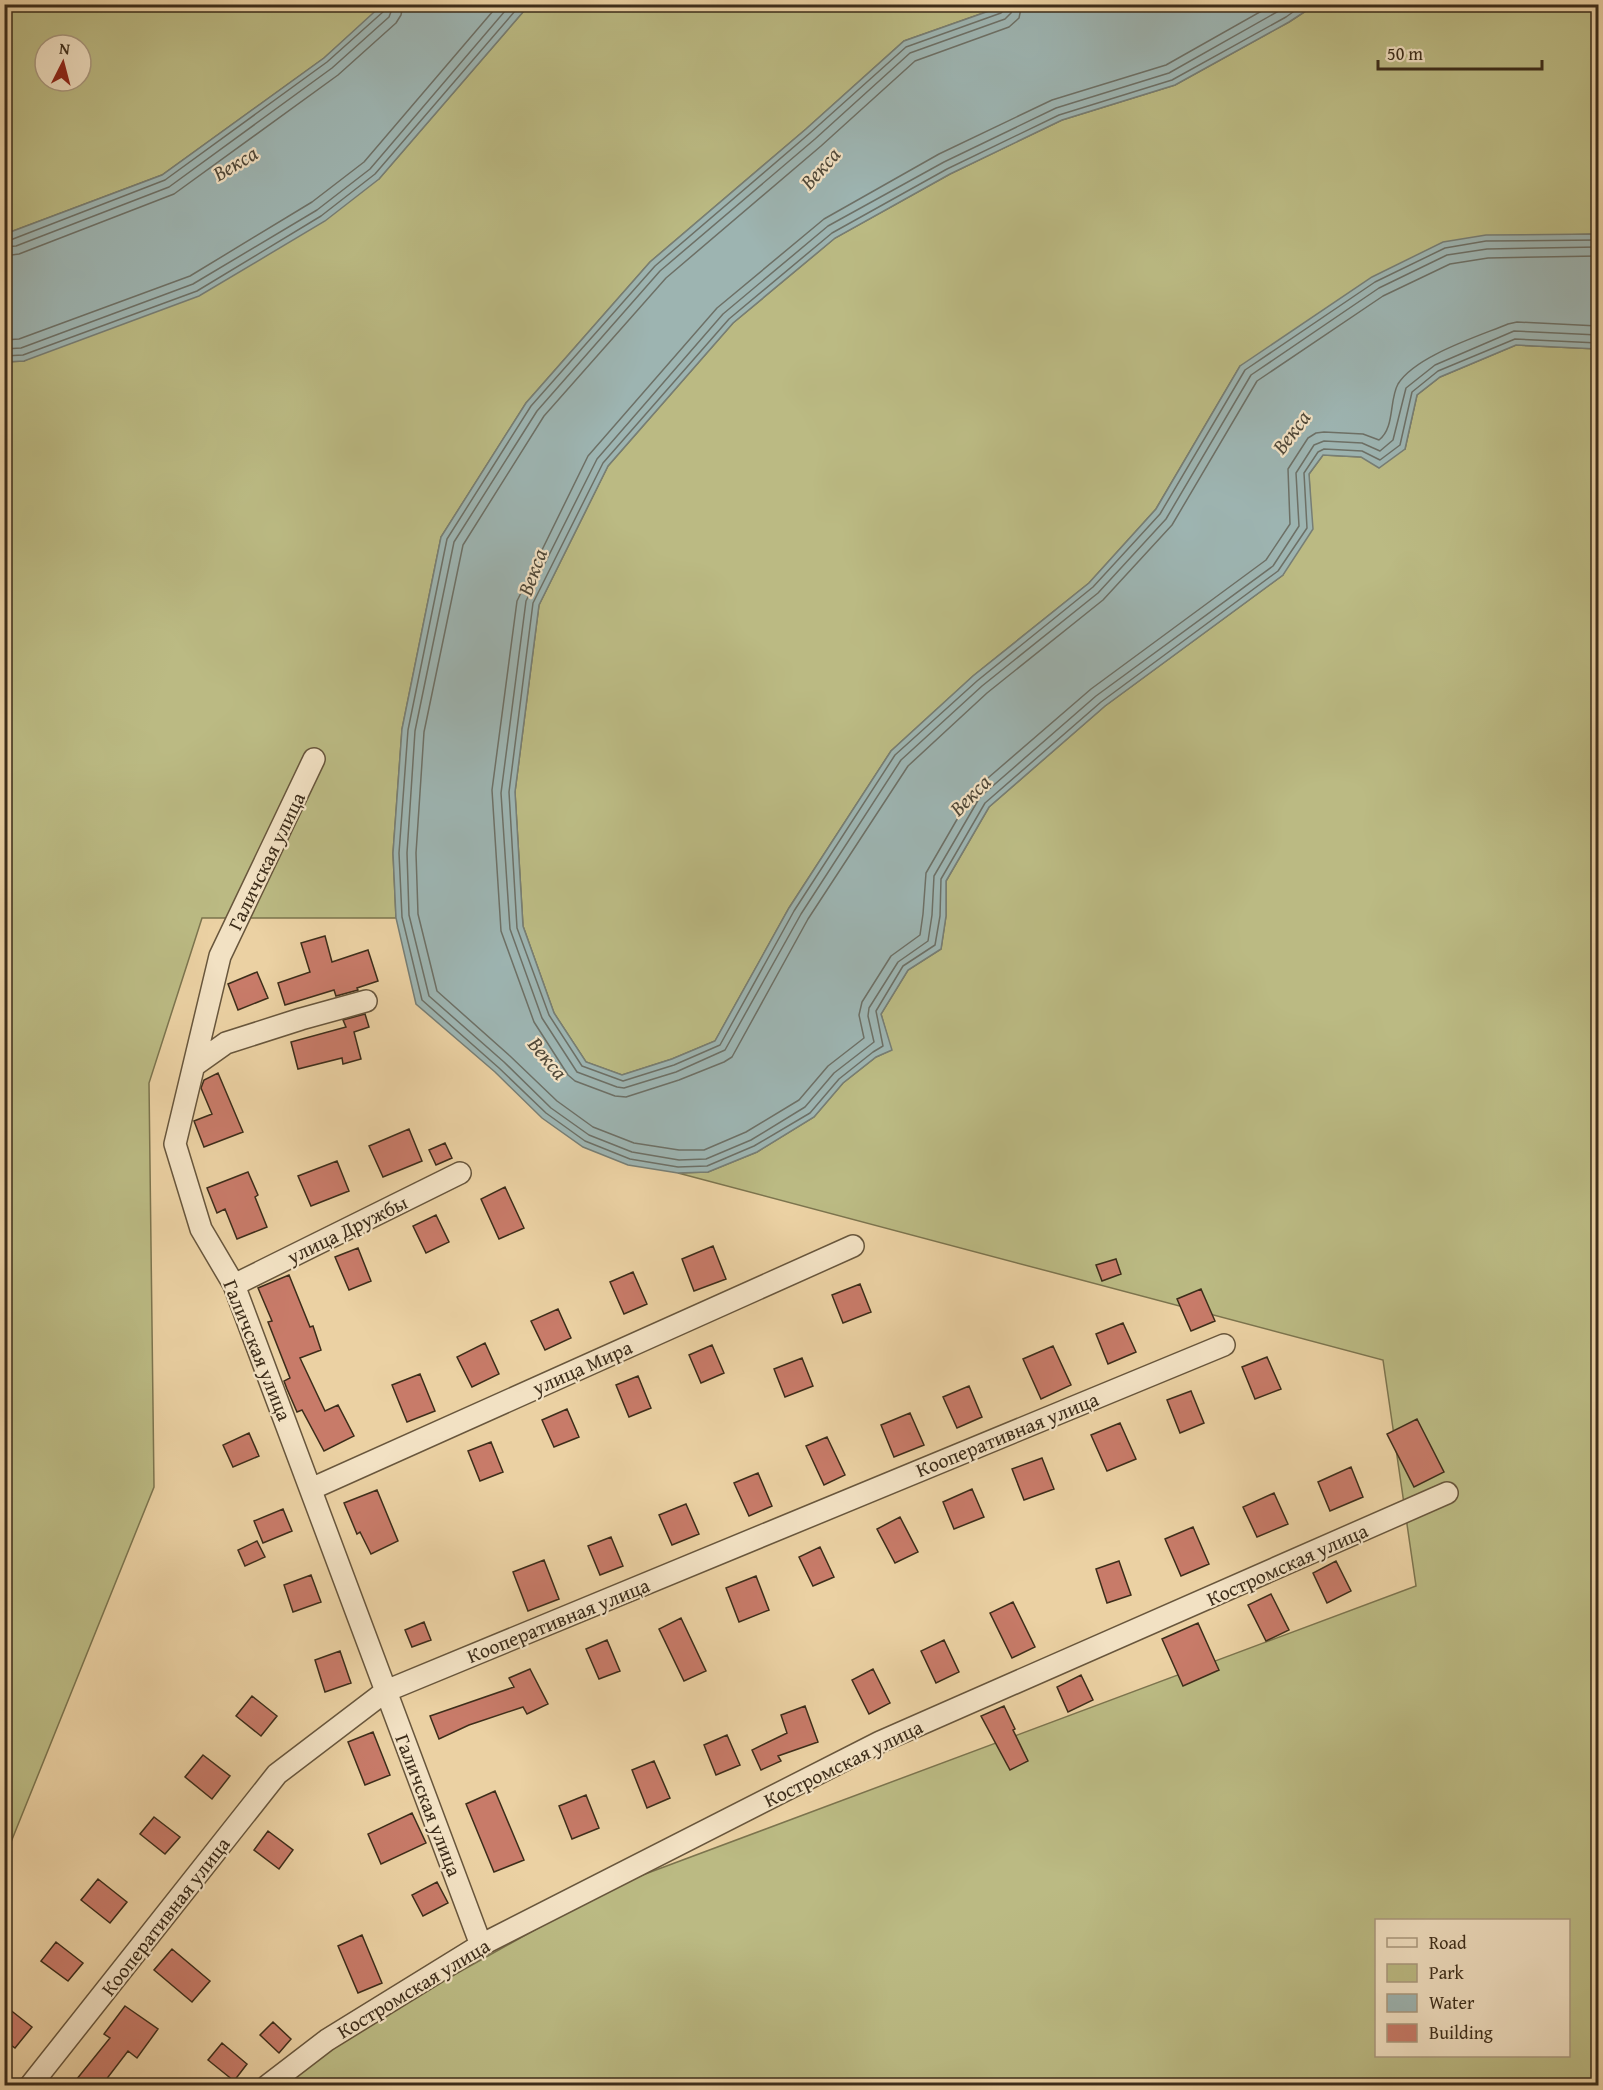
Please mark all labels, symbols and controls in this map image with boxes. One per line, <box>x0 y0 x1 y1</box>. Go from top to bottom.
north arrow <box>33 33 93 93</box>
scale bar <box>1378 33 1542 71</box>
text: N <box>58 36 71 61</box>
text: 50 m <box>1387 40 1423 67</box>
water label: Векса <box>206 137 264 189</box>
water label: Векса <box>792 140 848 197</box>
water label: Векса <box>1264 403 1318 461</box>
water label: Векса <box>509 544 555 601</box>
water label: Векса <box>941 767 998 824</box>
street label: Галичская улица <box>220 787 312 935</box>
water label: Векса <box>520 1029 575 1086</box>
street label: улица Дружбы <box>281 1187 412 1271</box>
street label: Галичская улица <box>216 1275 300 1426</box>
street label: улица Мира <box>527 1332 637 1402</box>
street label: Кооперативная улица <box>911 1384 1103 1484</box>
street label: Костромская улица <box>1202 1515 1373 1613</box>
street label: Кооперативная улица <box>462 1570 654 1670</box>
street label: Костромская улица <box>759 1712 928 1814</box>
street label: Галичская улица <box>389 1730 470 1881</box>
street label: Кооперативная улица <box>94 1830 237 2002</box>
legend <box>1375 1919 1570 2057</box>
text: Road <box>1429 1929 1467 1956</box>
street label: Костромская улица <box>331 1931 495 2045</box>
text: Park <box>1429 1959 1465 1986</box>
text: Water <box>1429 1989 1475 2016</box>
text: Building <box>1429 2019 1493 2046</box>

